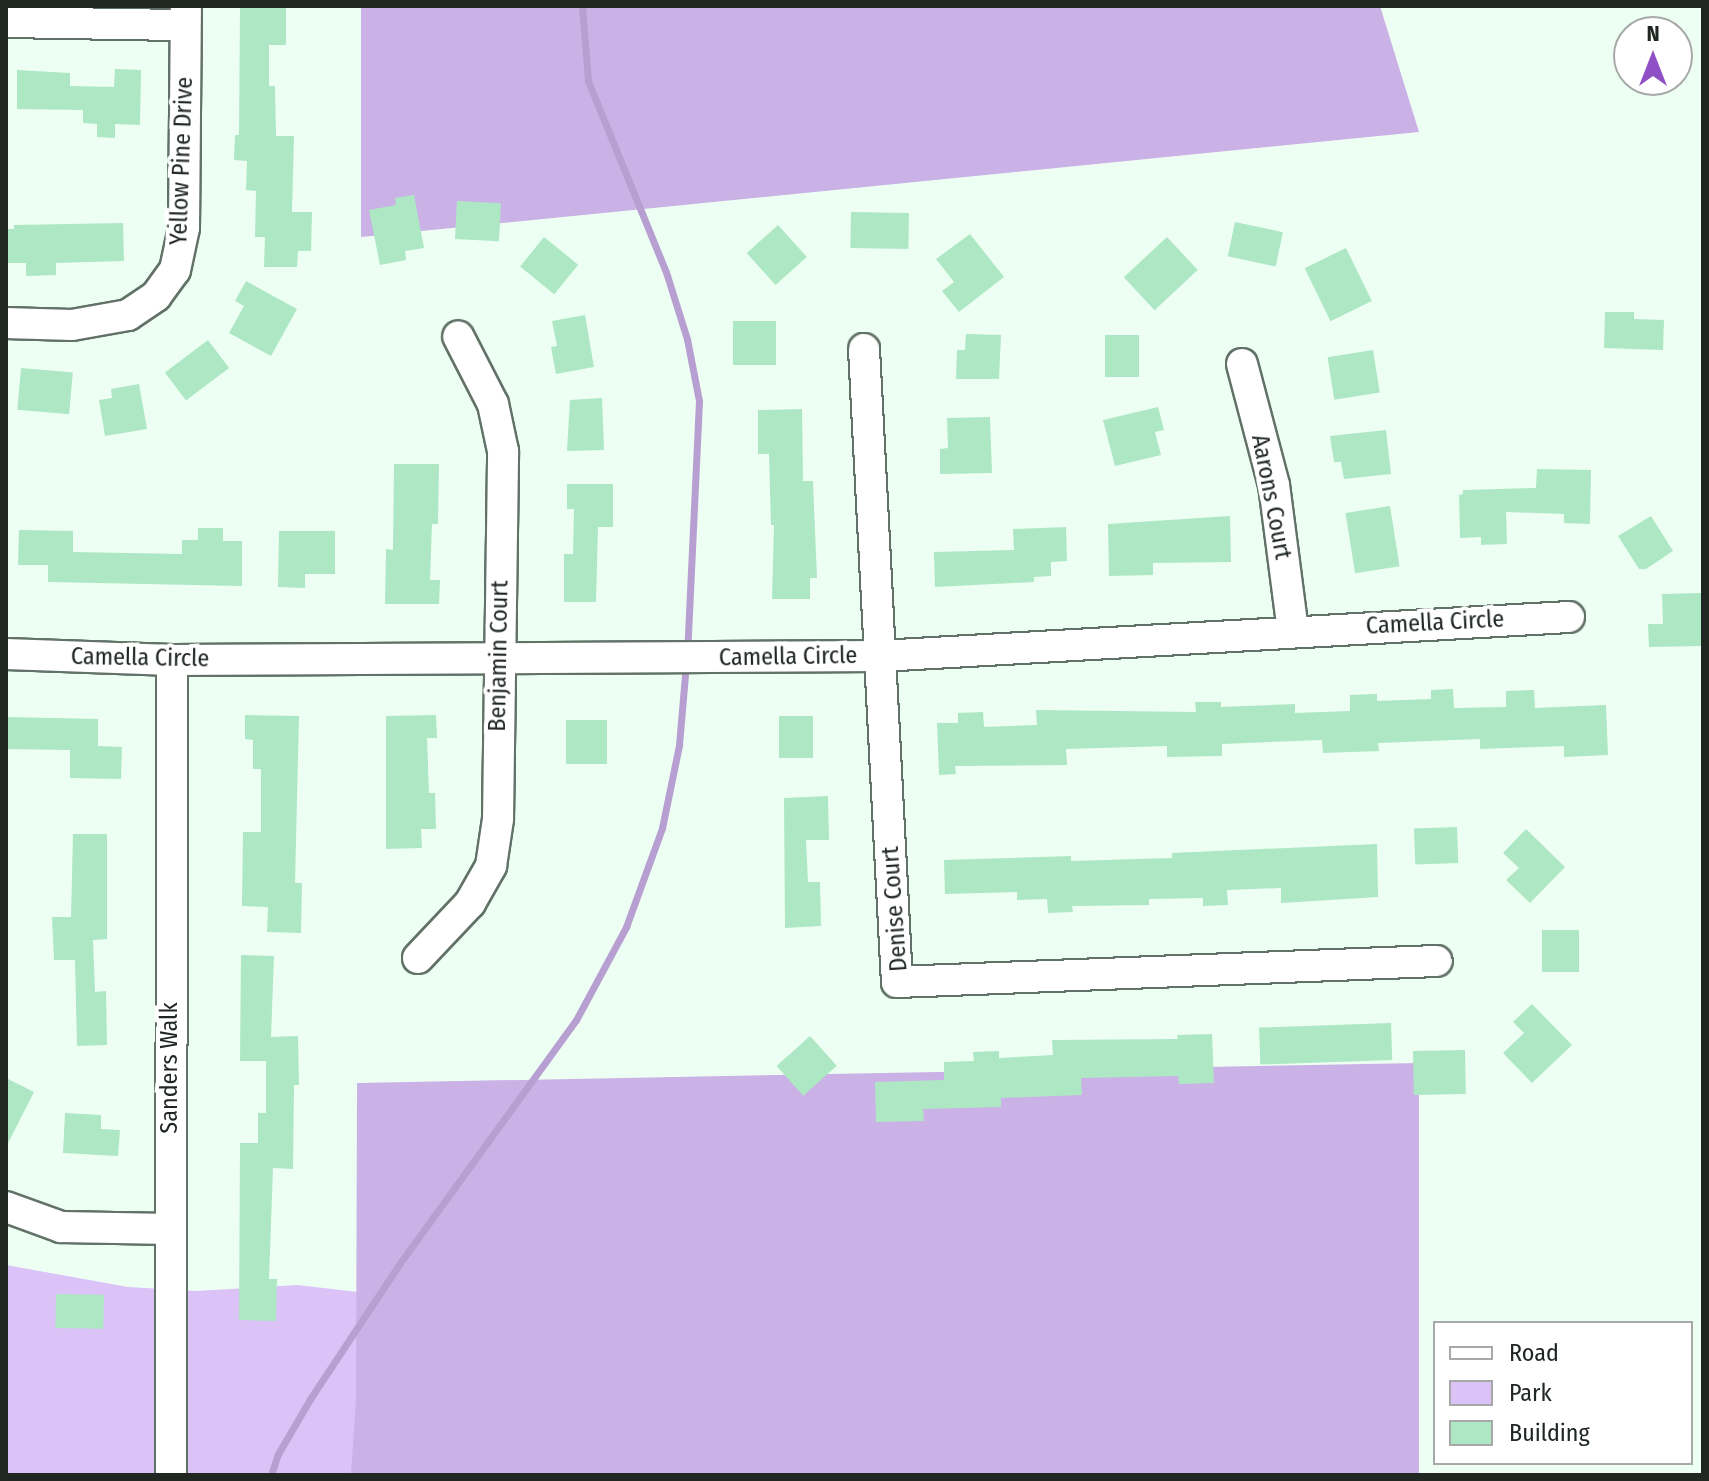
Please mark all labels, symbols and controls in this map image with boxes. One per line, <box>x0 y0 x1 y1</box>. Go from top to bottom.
north arrow <box>1613 16 1693 96</box>
text: N <box>1646 20 1660 47</box>
street label: Yellow Pine Drive <box>165 76 199 246</box>
street label: Aarons Court <box>1245 432 1297 562</box>
street label: Benjamin Court <box>483 580 515 732</box>
street label: Camella Circle <box>1365 605 1505 641</box>
street label: Camella Circle <box>719 641 857 673</box>
street label: Camella Circle <box>71 642 209 674</box>
street label: Denise Court <box>876 845 914 973</box>
street label: Sanders Walk <box>156 1002 184 1134</box>
legend <box>1433 1321 1693 1465</box>
text: Road <box>1509 1339 1559 1367</box>
text: Park <box>1509 1379 1552 1407</box>
text: Building <box>1509 1419 1590 1447</box>

